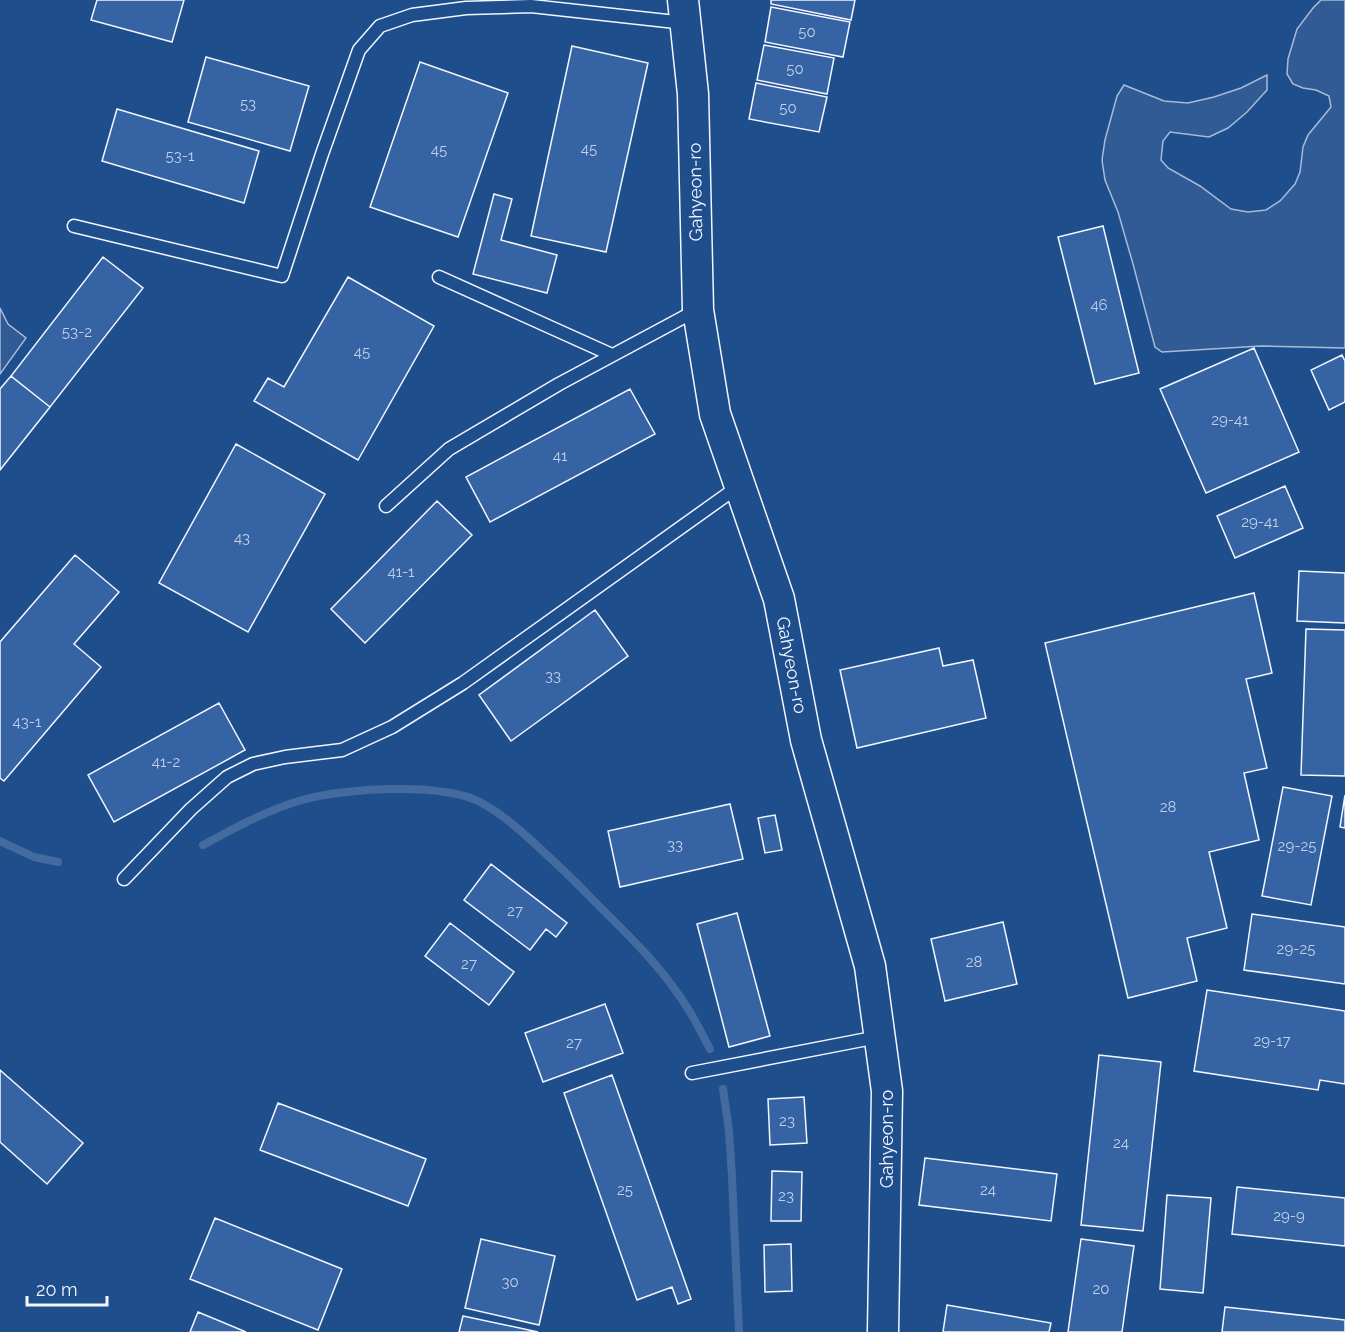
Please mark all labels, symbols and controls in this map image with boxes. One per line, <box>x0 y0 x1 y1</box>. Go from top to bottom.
house number: 50 <box>798 23 816 41</box>
house number: 50 <box>786 60 804 78</box>
house number: 53 <box>240 95 256 113</box>
house number: 50 <box>779 99 797 117</box>
house number: 45 <box>581 140 597 158</box>
house number: 45 <box>431 141 447 159</box>
street label: Gahyeon-ro <box>684 142 706 241</box>
house number: 53-1 <box>166 147 195 165</box>
house number: 46 <box>1090 296 1108 314</box>
house number: 53-2 <box>62 323 92 341</box>
house number: 45 <box>354 343 370 361</box>
house number: 29-41 <box>1211 411 1249 429</box>
house number: 41 <box>553 447 568 465</box>
house number: 29-41 <box>1241 513 1279 531</box>
house number: 43 <box>234 529 250 547</box>
house number: 41-1 <box>387 563 415 581</box>
street label: Gahyeon-ro <box>772 615 812 716</box>
house number: 33 <box>545 667 561 685</box>
house number: 43-1 <box>13 713 42 731</box>
house number: 41-2 <box>152 753 180 771</box>
house number: 28 <box>1160 798 1176 816</box>
house number: 33 <box>667 836 683 854</box>
house number: 29-25 <box>1278 837 1316 855</box>
house number: 27 <box>507 902 523 920</box>
house number: 29-25 <box>1277 940 1315 958</box>
house number: 28 <box>966 953 982 971</box>
house number: 27 <box>461 955 477 973</box>
house number: 29-17 <box>1253 1032 1291 1050</box>
house number: 27 <box>566 1034 582 1052</box>
street label: Gahyeon-ro <box>876 1089 897 1188</box>
house number: 23 <box>779 1112 795 1130</box>
house number: 24 <box>1113 1134 1129 1152</box>
house number: 25 <box>617 1181 633 1199</box>
house number: 24 <box>980 1181 996 1199</box>
house number: 23 <box>778 1187 794 1205</box>
house number: 29-9 <box>1273 1207 1305 1225</box>
scale bar <box>27 1269 106 1307</box>
house number: 30 <box>501 1273 519 1291</box>
text: 20 m <box>36 1279 78 1300</box>
house number: 20 <box>1093 1280 1110 1298</box>

